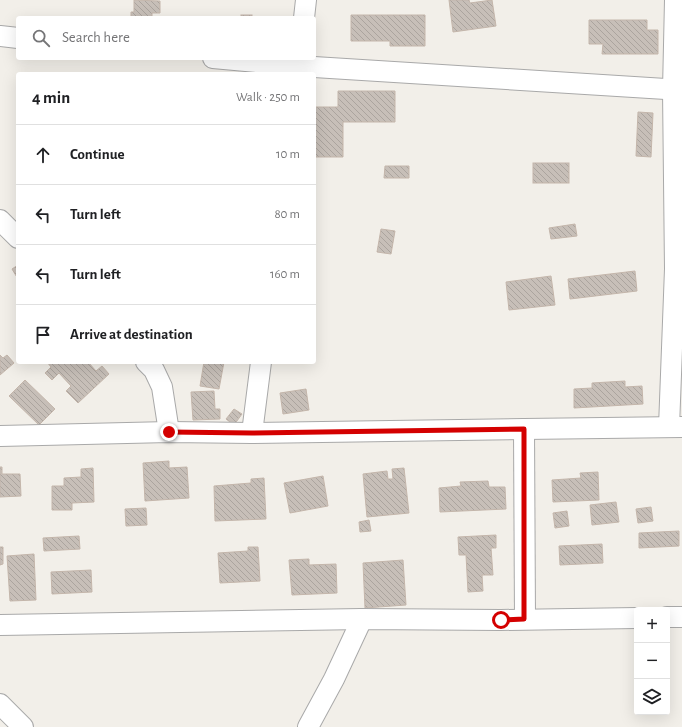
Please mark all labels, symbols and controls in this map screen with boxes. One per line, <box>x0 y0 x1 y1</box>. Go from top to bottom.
search box <box>16 16 316 60</box>
icon: search <box>30 27 52 49</box>
text: Search here <box>62 30 130 45</box>
text: 4 min <box>32 89 70 106</box>
text: Walk · 250 m <box>236 91 300 104</box>
icon: ahead <box>32 144 54 166</box>
text: Continue <box>70 147 125 162</box>
text: 10 m <box>276 148 300 161</box>
icon: left <box>32 204 54 226</box>
text: Turn left <box>70 207 121 222</box>
text: 80 m <box>274 208 300 221</box>
icon: left <box>32 264 54 286</box>
text: Turn left <box>70 267 121 282</box>
text: 160 m <box>270 268 300 281</box>
icon: arrive <box>32 324 54 346</box>
text: Arrive at destination <box>70 327 193 342</box>
route end <box>160 423 178 441</box>
map controls <box>634 607 670 715</box>
button: + <box>634 607 670 643</box>
route start <box>492 611 510 629</box>
button: − <box>634 643 670 679</box>
button: layers <box>634 679 670 715</box>

